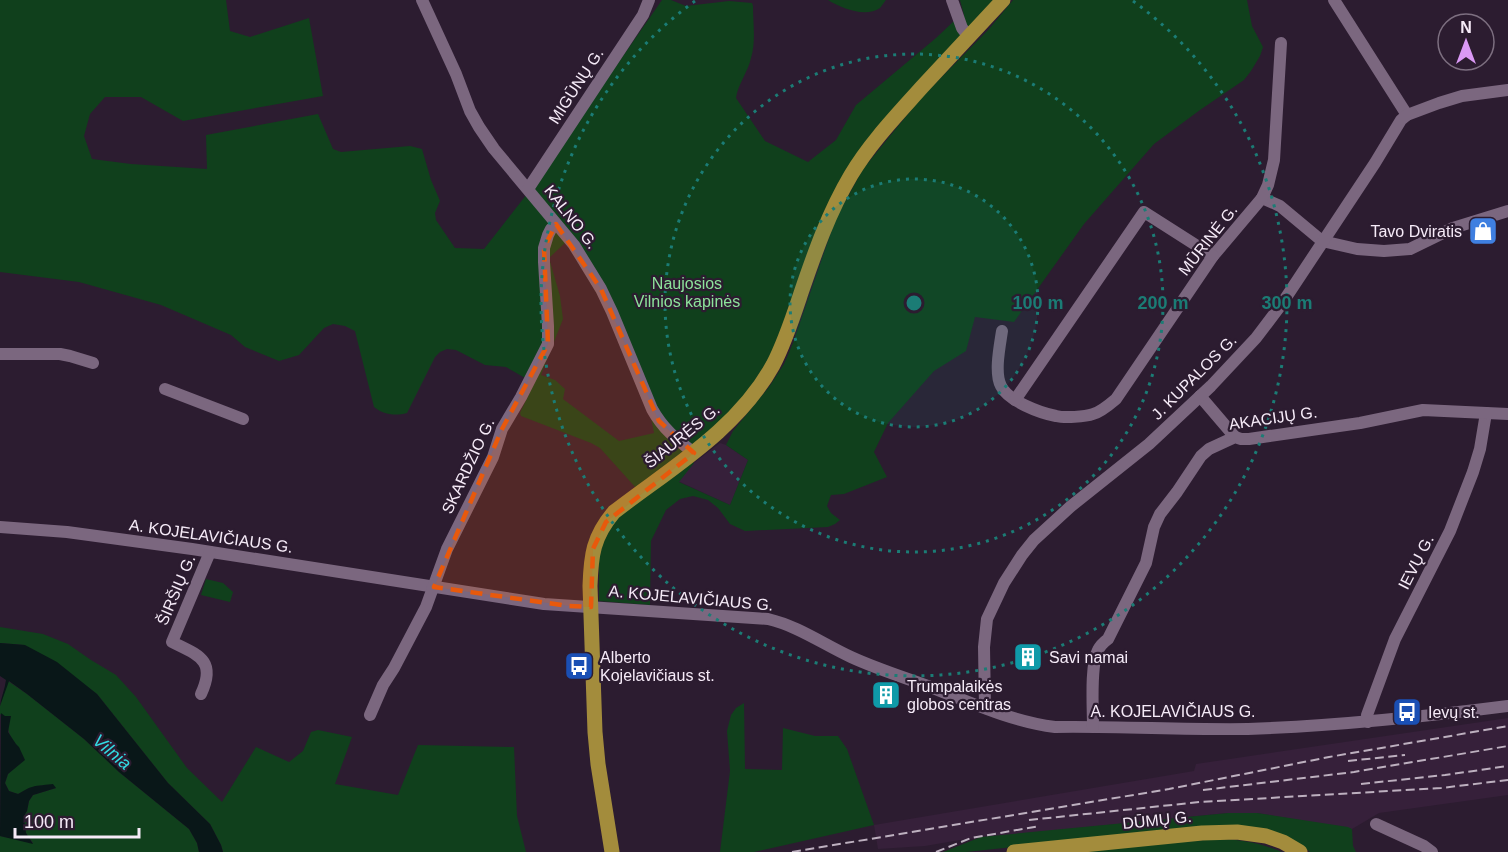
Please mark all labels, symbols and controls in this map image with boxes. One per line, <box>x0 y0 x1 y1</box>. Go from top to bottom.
north arrow <box>1436 12 1496 72</box>
text: N <box>1460 19 1472 36</box>
street label: MIGŪNŲ G. <box>545 45 607 127</box>
street label: KALNO G. <box>541 182 601 252</box>
street label: MŪRINĖ G. <box>1175 201 1241 279</box>
shop icon: Tavo Dviratis <box>1467 215 1499 247</box>
place label: Tavo Dviratis <box>1370 223 1462 240</box>
park label: Naujosios Vilnios kapinės <box>634 275 740 310</box>
centre of rings <box>904 293 924 313</box>
text: 100 m <box>1012 293 1064 313</box>
text: 200 m <box>1137 293 1189 313</box>
text: 300 m <box>1261 293 1313 313</box>
street label: J. KUPALOS G. <box>1148 331 1240 423</box>
street label: ŠIAURĖS G. <box>640 400 723 471</box>
street label: AKACIJŲ G. <box>1228 403 1318 433</box>
street label: SKARDŽIO G. <box>438 415 497 516</box>
street label: A. KOJELAVIČIAUS G. <box>128 515 294 556</box>
street label: IEVŲ G. <box>1395 532 1437 592</box>
street label: ŠIRŠIŲ G. <box>153 552 198 628</box>
street label: A. KOJELAVIČIAUS G. <box>608 581 774 614</box>
building icon: Savi namai <box>1012 641 1044 673</box>
place label: Alberto Kojelavičiaus st. <box>600 649 715 684</box>
place label: Savi namai <box>1049 649 1128 666</box>
bus stop icon: Alberto Kojelavičiaus st. <box>563 650 595 682</box>
place label: Trumpalaikės globos centras <box>907 678 1011 713</box>
building icon: Trumpalaikės globos centras <box>870 679 902 711</box>
bus stop icon: Ievų st. <box>1391 696 1423 728</box>
street label: A. KOJELAVIČIAUS G. <box>1090 702 1256 720</box>
place label: Ievų st. <box>1428 704 1480 721</box>
water label: Vilnia <box>89 730 135 774</box>
scale bar <box>15 801 140 839</box>
street label: DŪMŲ G. <box>1122 808 1192 832</box>
text: 100 m <box>24 812 74 832</box>

